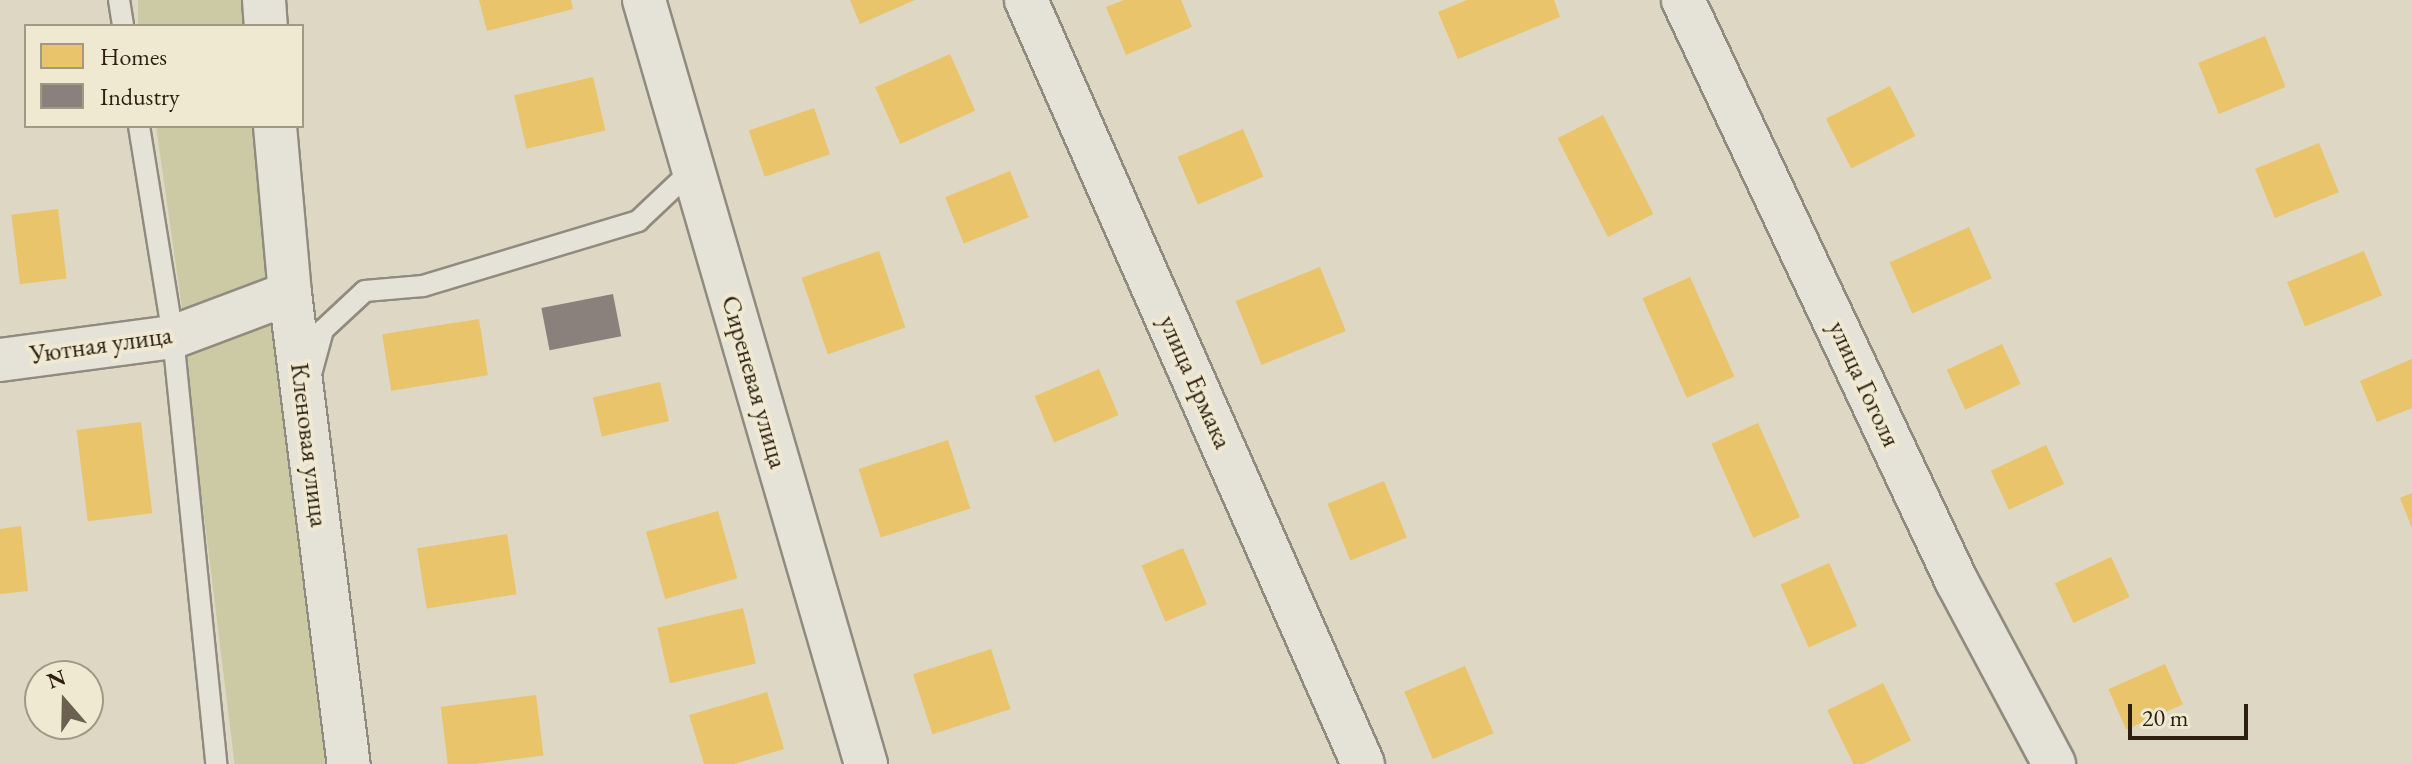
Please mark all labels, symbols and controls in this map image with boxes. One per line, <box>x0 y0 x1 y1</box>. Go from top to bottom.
legend <box>24 24 304 128</box>
text: Homes <box>100 41 167 72</box>
text: Industry <box>100 81 179 112</box>
street label: Сиреневая улица <box>714 292 794 472</box>
street label: улица Ермака <box>1152 310 1238 454</box>
street label: улица Гоголя <box>1821 316 1907 452</box>
street label: Уютная улица <box>28 320 174 370</box>
street label: Кленовая улица <box>283 361 335 529</box>
north arrow <box>24 660 104 740</box>
text: N <box>43 662 70 696</box>
scale bar <box>2132 688 2252 738</box>
text: 20 m <box>2142 702 2189 733</box>

